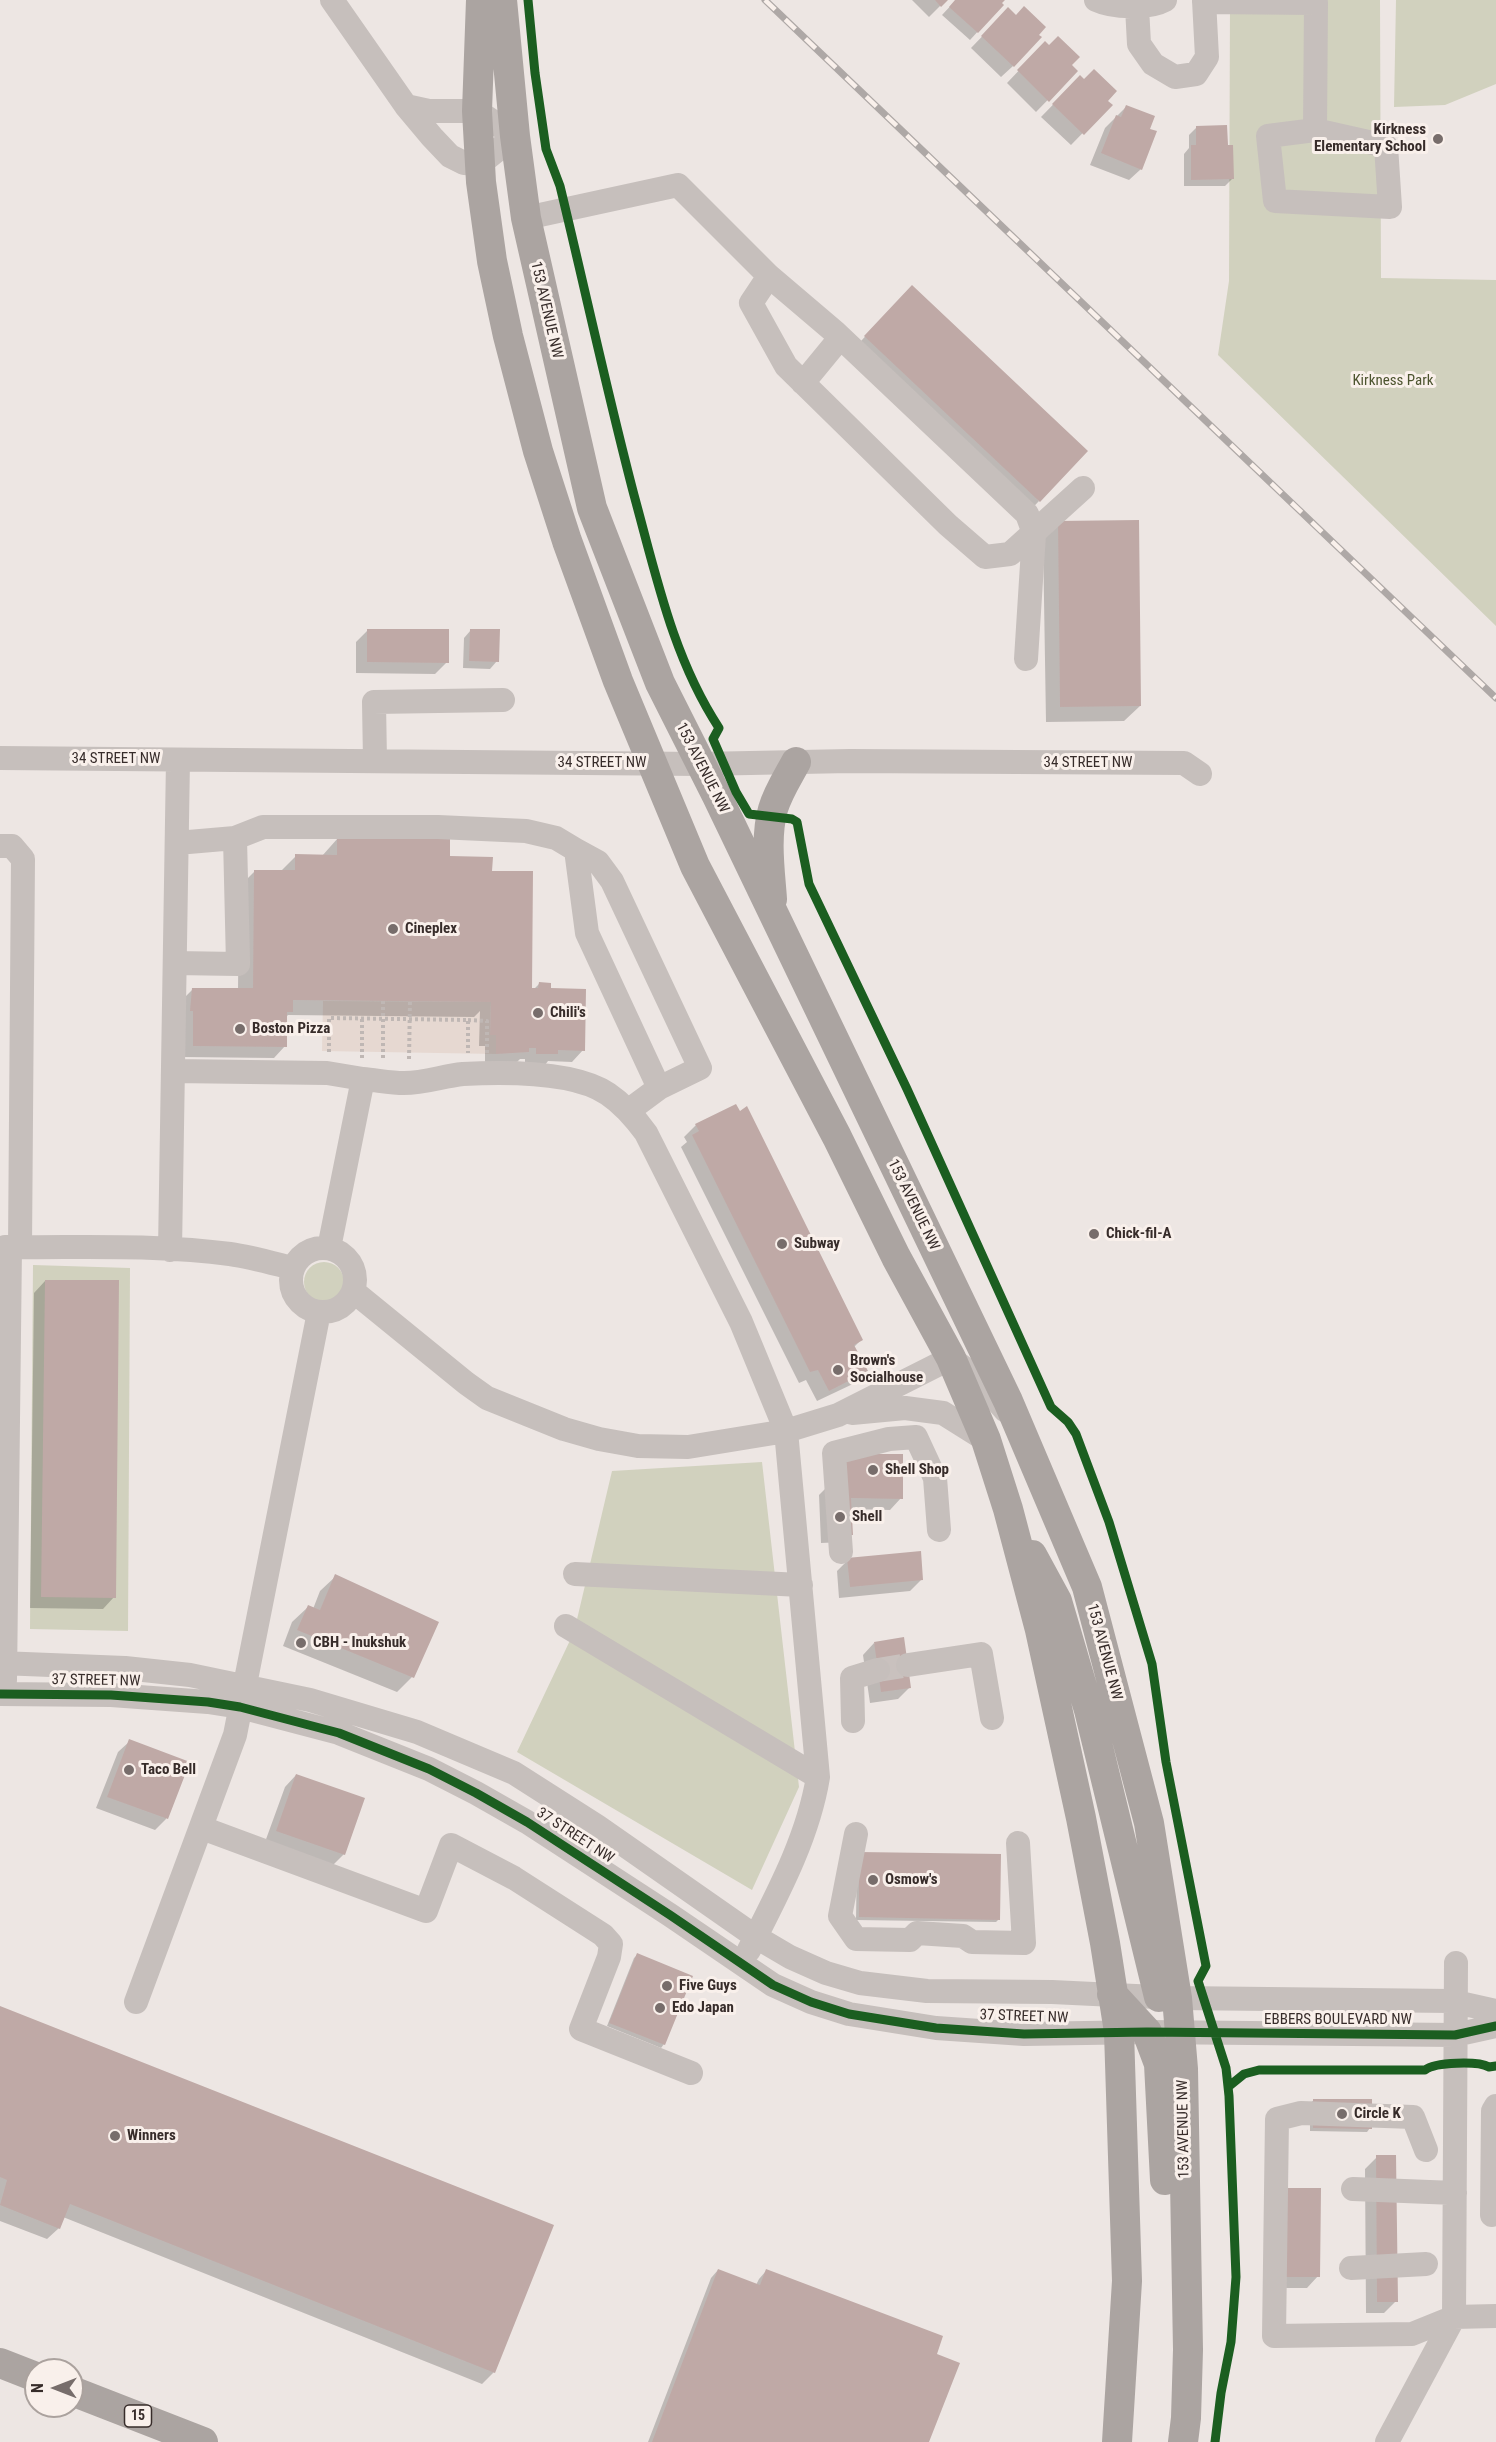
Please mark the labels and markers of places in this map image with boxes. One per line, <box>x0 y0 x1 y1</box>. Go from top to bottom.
place label: Kirkness Elementary School <box>1314 121 1426 156</box>
marker: Kirkness Elementary School <box>1431 132 1445 146</box>
place label: Cineplex <box>405 920 457 938</box>
marker: Cineplex <box>386 922 400 936</box>
place label: Chili's <box>550 1004 586 1022</box>
marker: Chili's <box>531 1006 545 1020</box>
place label: Boston Pizza <box>252 1020 330 1038</box>
marker: Boston Pizza <box>233 1022 247 1036</box>
place label: Chick-fil-A <box>1106 1225 1172 1243</box>
marker: Chick-fil-A <box>1087 1227 1101 1241</box>
place label: Subway <box>794 1235 840 1253</box>
marker: Subway <box>775 1237 789 1251</box>
place label: Brown's Socialhouse <box>850 1352 923 1387</box>
marker: Brown's Socialhouse <box>831 1363 845 1377</box>
place label: Shell Shop <box>885 1461 949 1479</box>
marker: Shell Shop <box>866 1463 880 1477</box>
place label: Shell <box>852 1508 882 1526</box>
marker: Shell <box>833 1510 847 1524</box>
place label: CBH - Inukshuk <box>313 1634 406 1652</box>
marker: CBH - Inukshuk <box>294 1636 308 1650</box>
place label: Taco Bell <box>141 1761 196 1779</box>
marker: Taco Bell <box>122 1763 136 1777</box>
place label: Osmow's <box>885 1871 938 1889</box>
marker: Osmow's <box>866 1873 880 1887</box>
place label: Five Guys <box>679 1977 737 1995</box>
marker: Five Guys <box>660 1979 674 1993</box>
place label: Edo Japan <box>672 1999 734 2017</box>
marker: Edo Japan <box>653 2001 667 2015</box>
place label: Circle K <box>1354 2105 1401 2123</box>
marker: Circle K <box>1335 2107 1349 2121</box>
place label: Winners <box>127 2127 176 2145</box>
marker: Winners <box>108 2129 122 2143</box>

